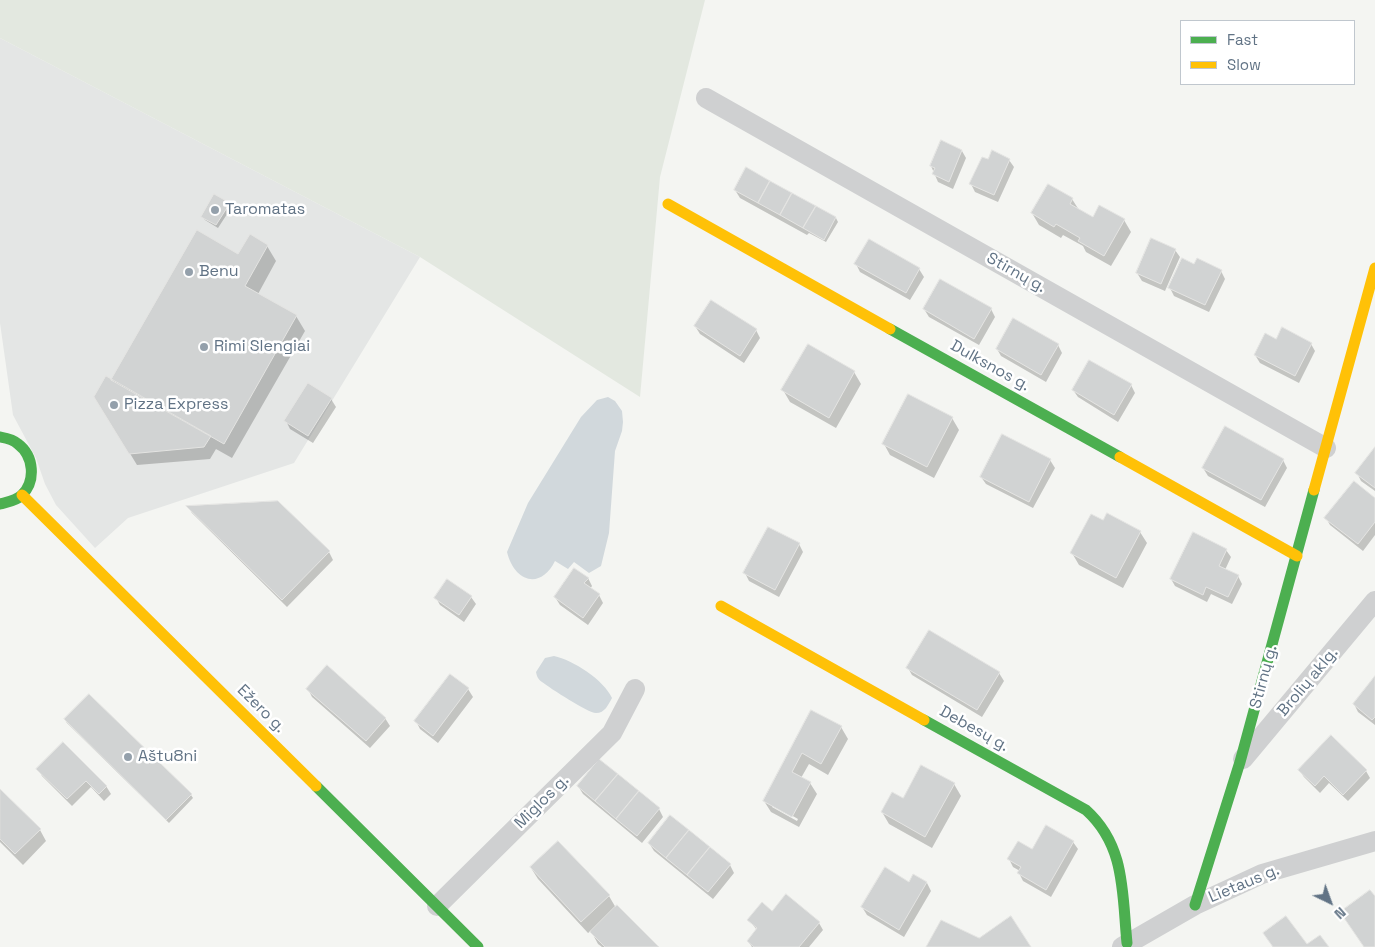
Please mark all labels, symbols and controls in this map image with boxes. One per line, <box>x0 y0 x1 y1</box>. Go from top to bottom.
legend <box>1180 20 1355 85</box>
text: Fast <box>1227 30 1258 49</box>
text: Slow <box>1227 55 1261 74</box>
place label: Taromatas <box>225 200 305 220</box>
marker: Taromatas <box>209 204 221 216</box>
street label: Stirnų g. <box>983 249 1049 297</box>
place label: Benu <box>199 262 239 282</box>
marker: Benu <box>183 266 195 278</box>
street label: Dulksnos g. <box>947 336 1033 396</box>
place label: Rimi Slengiai <box>214 337 310 357</box>
marker: Rimi Slengiai <box>198 341 210 353</box>
place label: Pizza Express <box>124 395 228 415</box>
marker: Pizza Express <box>108 399 120 411</box>
street label: Stirnų g. <box>1246 643 1282 711</box>
street label: Brolių aklg. <box>1274 644 1342 720</box>
street label: Ežero g. <box>233 681 289 737</box>
street label: Debesų g. <box>936 702 1012 756</box>
place label: Aštu8ni <box>138 747 197 767</box>
marker: Aštu8ni <box>122 751 134 763</box>
street label: Miglos g. <box>511 771 573 833</box>
street label: Lietaus g. <box>1206 861 1282 907</box>
north arrow <box>1305 877 1355 927</box>
text: N <box>1331 903 1350 923</box>

